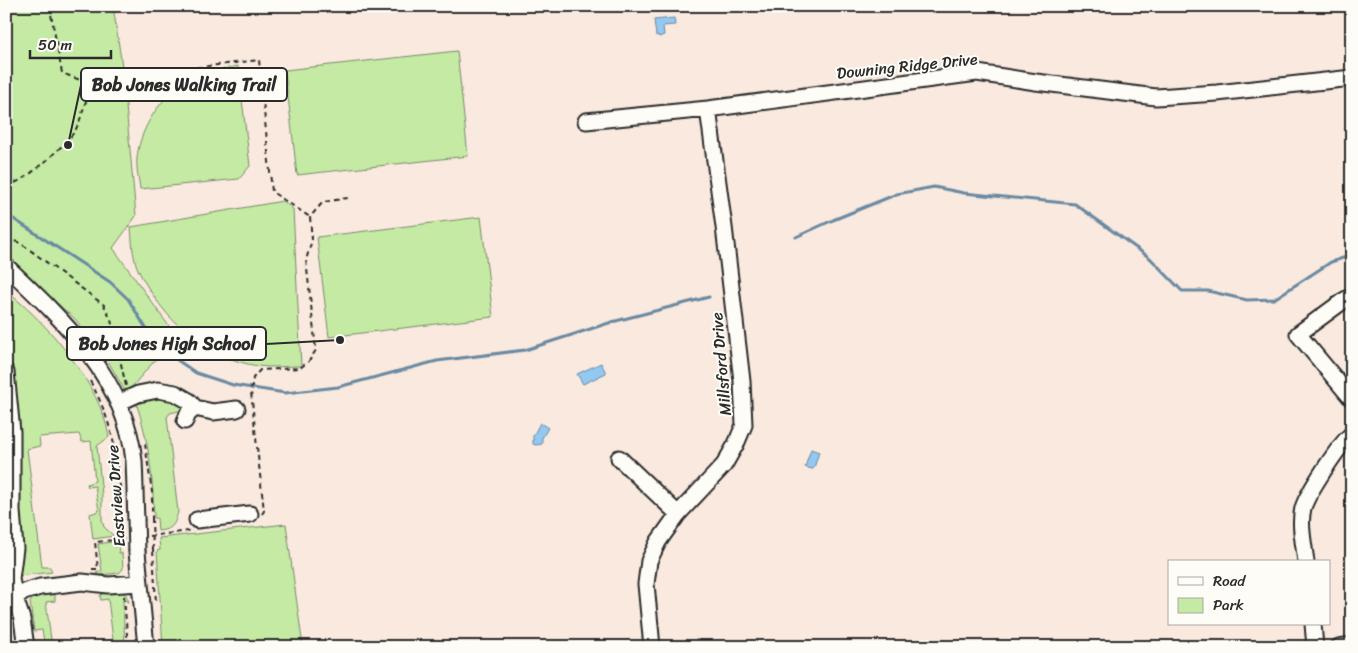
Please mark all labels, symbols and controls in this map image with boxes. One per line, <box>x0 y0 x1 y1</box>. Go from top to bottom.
scale bar <box>30 28 111 60</box>
text: 50 m <box>38 32 73 58</box>
street label: Downing Ridge Drive <box>835 44 979 88</box>
callout: Bob Jones Walking Trail <box>81 68 287 101</box>
text: Bob Jones Walking Trail <box>92 69 277 101</box>
street label: Millsford Drive <box>702 311 740 417</box>
callout: Bob Jones High School <box>67 327 266 360</box>
text: Bob Jones High School <box>78 328 256 360</box>
street label: Eastview Drive <box>98 444 134 548</box>
legend <box>1168 560 1330 626</box>
text: Road <box>1213 568 1246 594</box>
text: Park <box>1213 592 1244 618</box>

